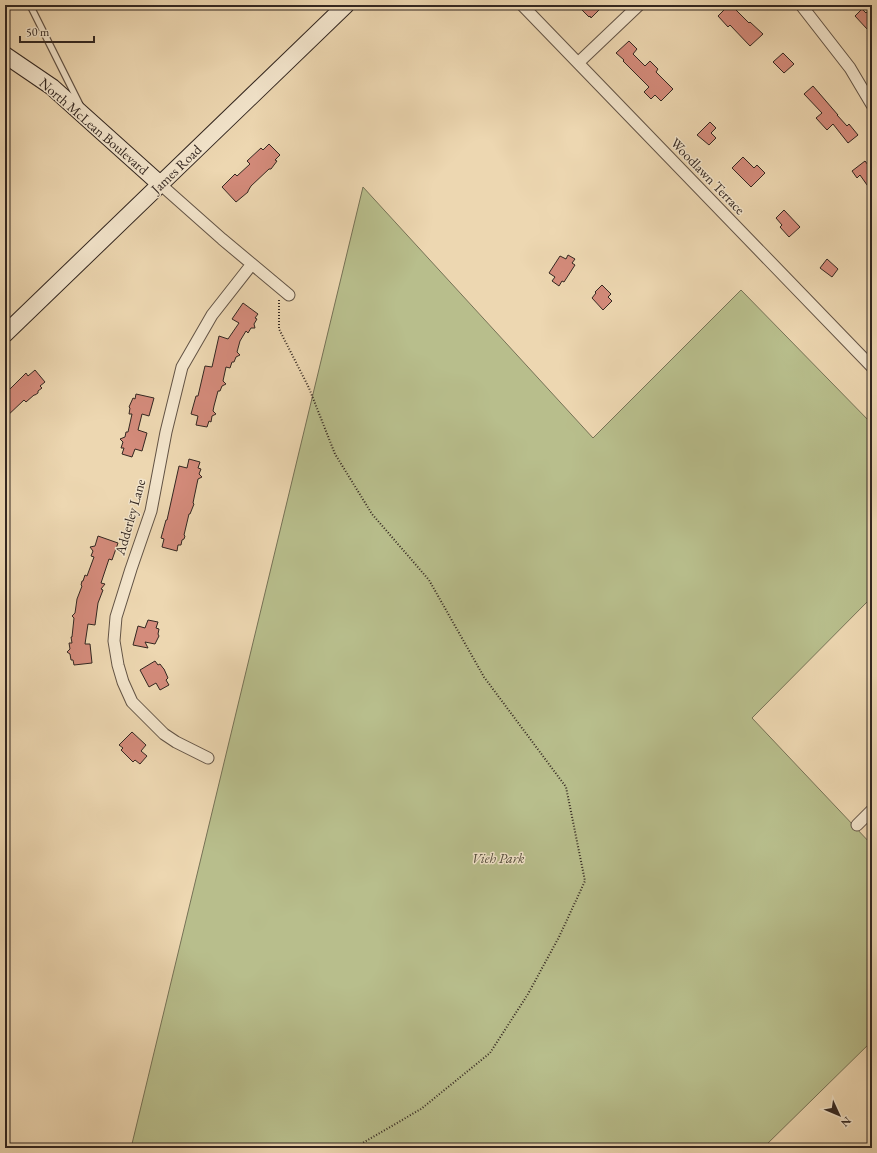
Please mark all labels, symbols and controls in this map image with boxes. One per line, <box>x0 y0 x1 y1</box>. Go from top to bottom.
scale bar <box>20 18 94 44</box>
text: 50 m <box>26 24 50 40</box>
street label: North McLean Boulevard <box>36 74 153 179</box>
street label: Woodlawn Terrace <box>667 134 750 219</box>
street label: James Road <box>146 140 206 198</box>
street label: Adderley Lane <box>110 476 150 558</box>
park label: Vieh Park <box>472 849 525 867</box>
north arrow <box>819 1095 859 1135</box>
text: N <box>838 1114 854 1130</box>

